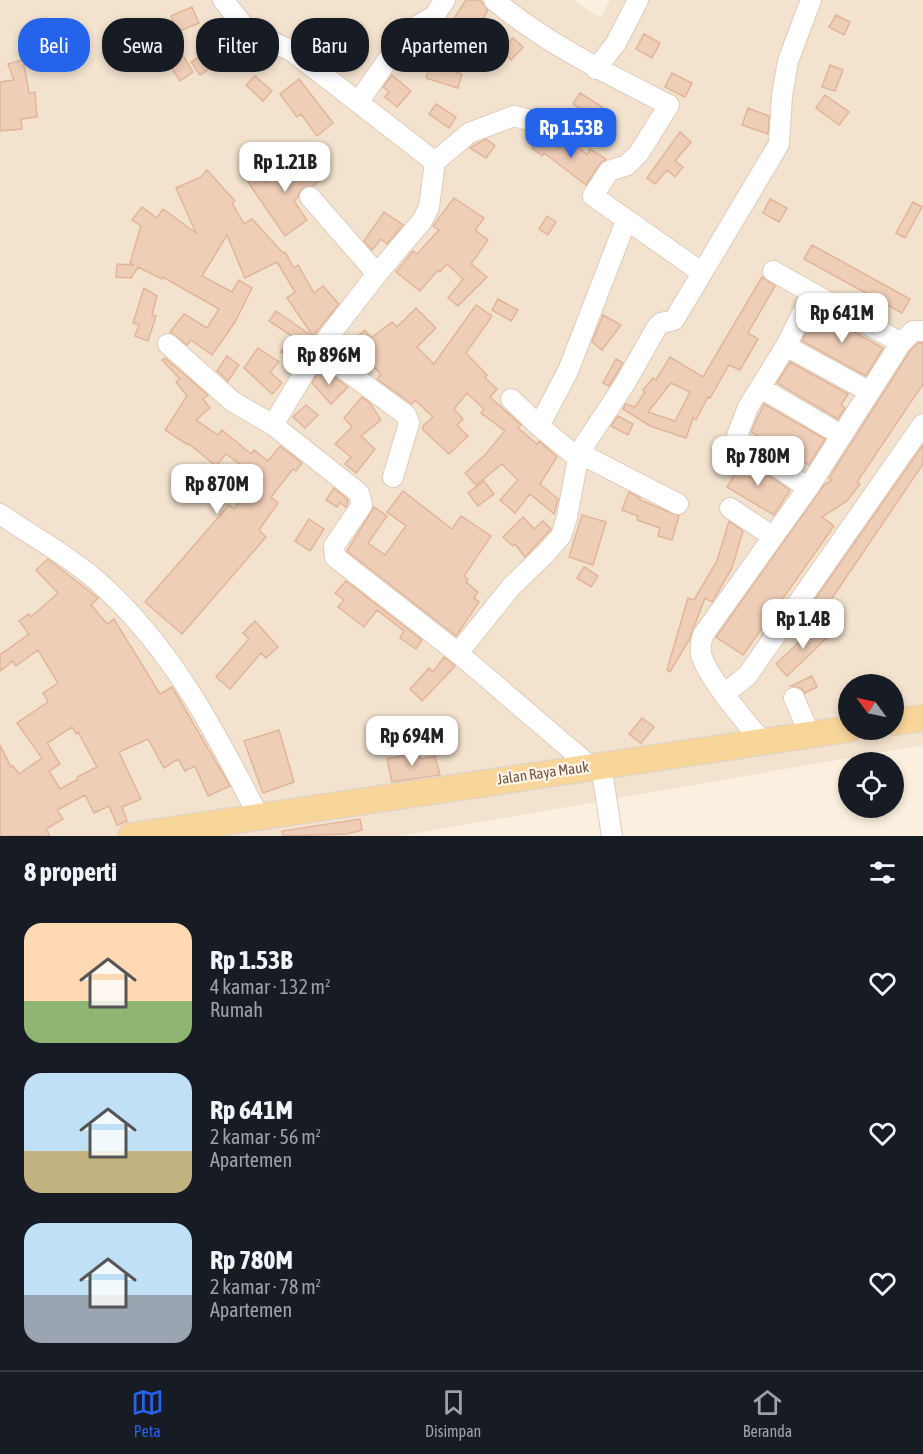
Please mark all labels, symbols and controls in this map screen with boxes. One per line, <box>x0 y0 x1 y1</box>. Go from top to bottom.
chip: Beli <box>18 18 90 72</box>
chip: Sewa <box>102 18 184 72</box>
chip: Filter <box>196 18 279 72</box>
chip: Baru <box>291 18 369 72</box>
chip: Apartemen <box>381 18 509 72</box>
pin: Rp 1.53B <box>509 108 633 159</box>
text: Rp 1.53B <box>539 116 603 139</box>
pin: Rp 1.21B <box>223 142 347 193</box>
text: Rp 1.21B <box>253 150 317 173</box>
pin: Rp 641M <box>787 293 897 344</box>
text: Rp 641M <box>810 301 874 324</box>
pin: Rp 896M <box>274 335 384 386</box>
text: Rp 896M <box>297 343 361 366</box>
pin: Rp 780M <box>703 436 813 487</box>
text: Rp 780M <box>726 444 790 467</box>
pin: Rp 870M <box>162 464 272 515</box>
text: Rp 870M <box>185 472 249 495</box>
pin: Rp 1.4B <box>748 599 858 650</box>
text: Rp 1.4B <box>776 607 830 630</box>
north arrow <box>838 674 904 740</box>
map controls <box>838 674 904 818</box>
pin: Rp 694M <box>357 716 467 767</box>
text: Rp 694M <box>380 724 444 747</box>
button: locate <box>838 752 904 818</box>
street label: Jalan Raya Mauk <box>496 758 590 787</box>
icon: filters <box>866 856 899 889</box>
text: 8 properti <box>24 857 117 887</box>
text: Rp 1.53B <box>210 945 293 975</box>
icon: home <box>72 947 144 1019</box>
icon: heart <box>866 967 899 1000</box>
text: 4 kamar · 132 m² <box>210 975 331 998</box>
text: Rumah <box>210 998 263 1021</box>
text: Rp 641M <box>210 1095 293 1125</box>
icon: home <box>72 1097 144 1169</box>
icon: heart <box>866 1117 899 1150</box>
text: 2 kamar · 56 m² <box>210 1125 321 1148</box>
text: Apartemen <box>210 1148 292 1171</box>
text: Rp 780M <box>210 1245 293 1275</box>
icon: home <box>72 1247 144 1319</box>
icon: heart <box>866 1267 899 1300</box>
text: 2 kamar · 78 m² <box>210 1275 321 1298</box>
text: Apartemen <box>210 1298 292 1321</box>
tab: Peta <box>131 1386 164 1440</box>
tab: Disimpan <box>425 1386 481 1440</box>
tab: Beranda <box>743 1386 792 1440</box>

